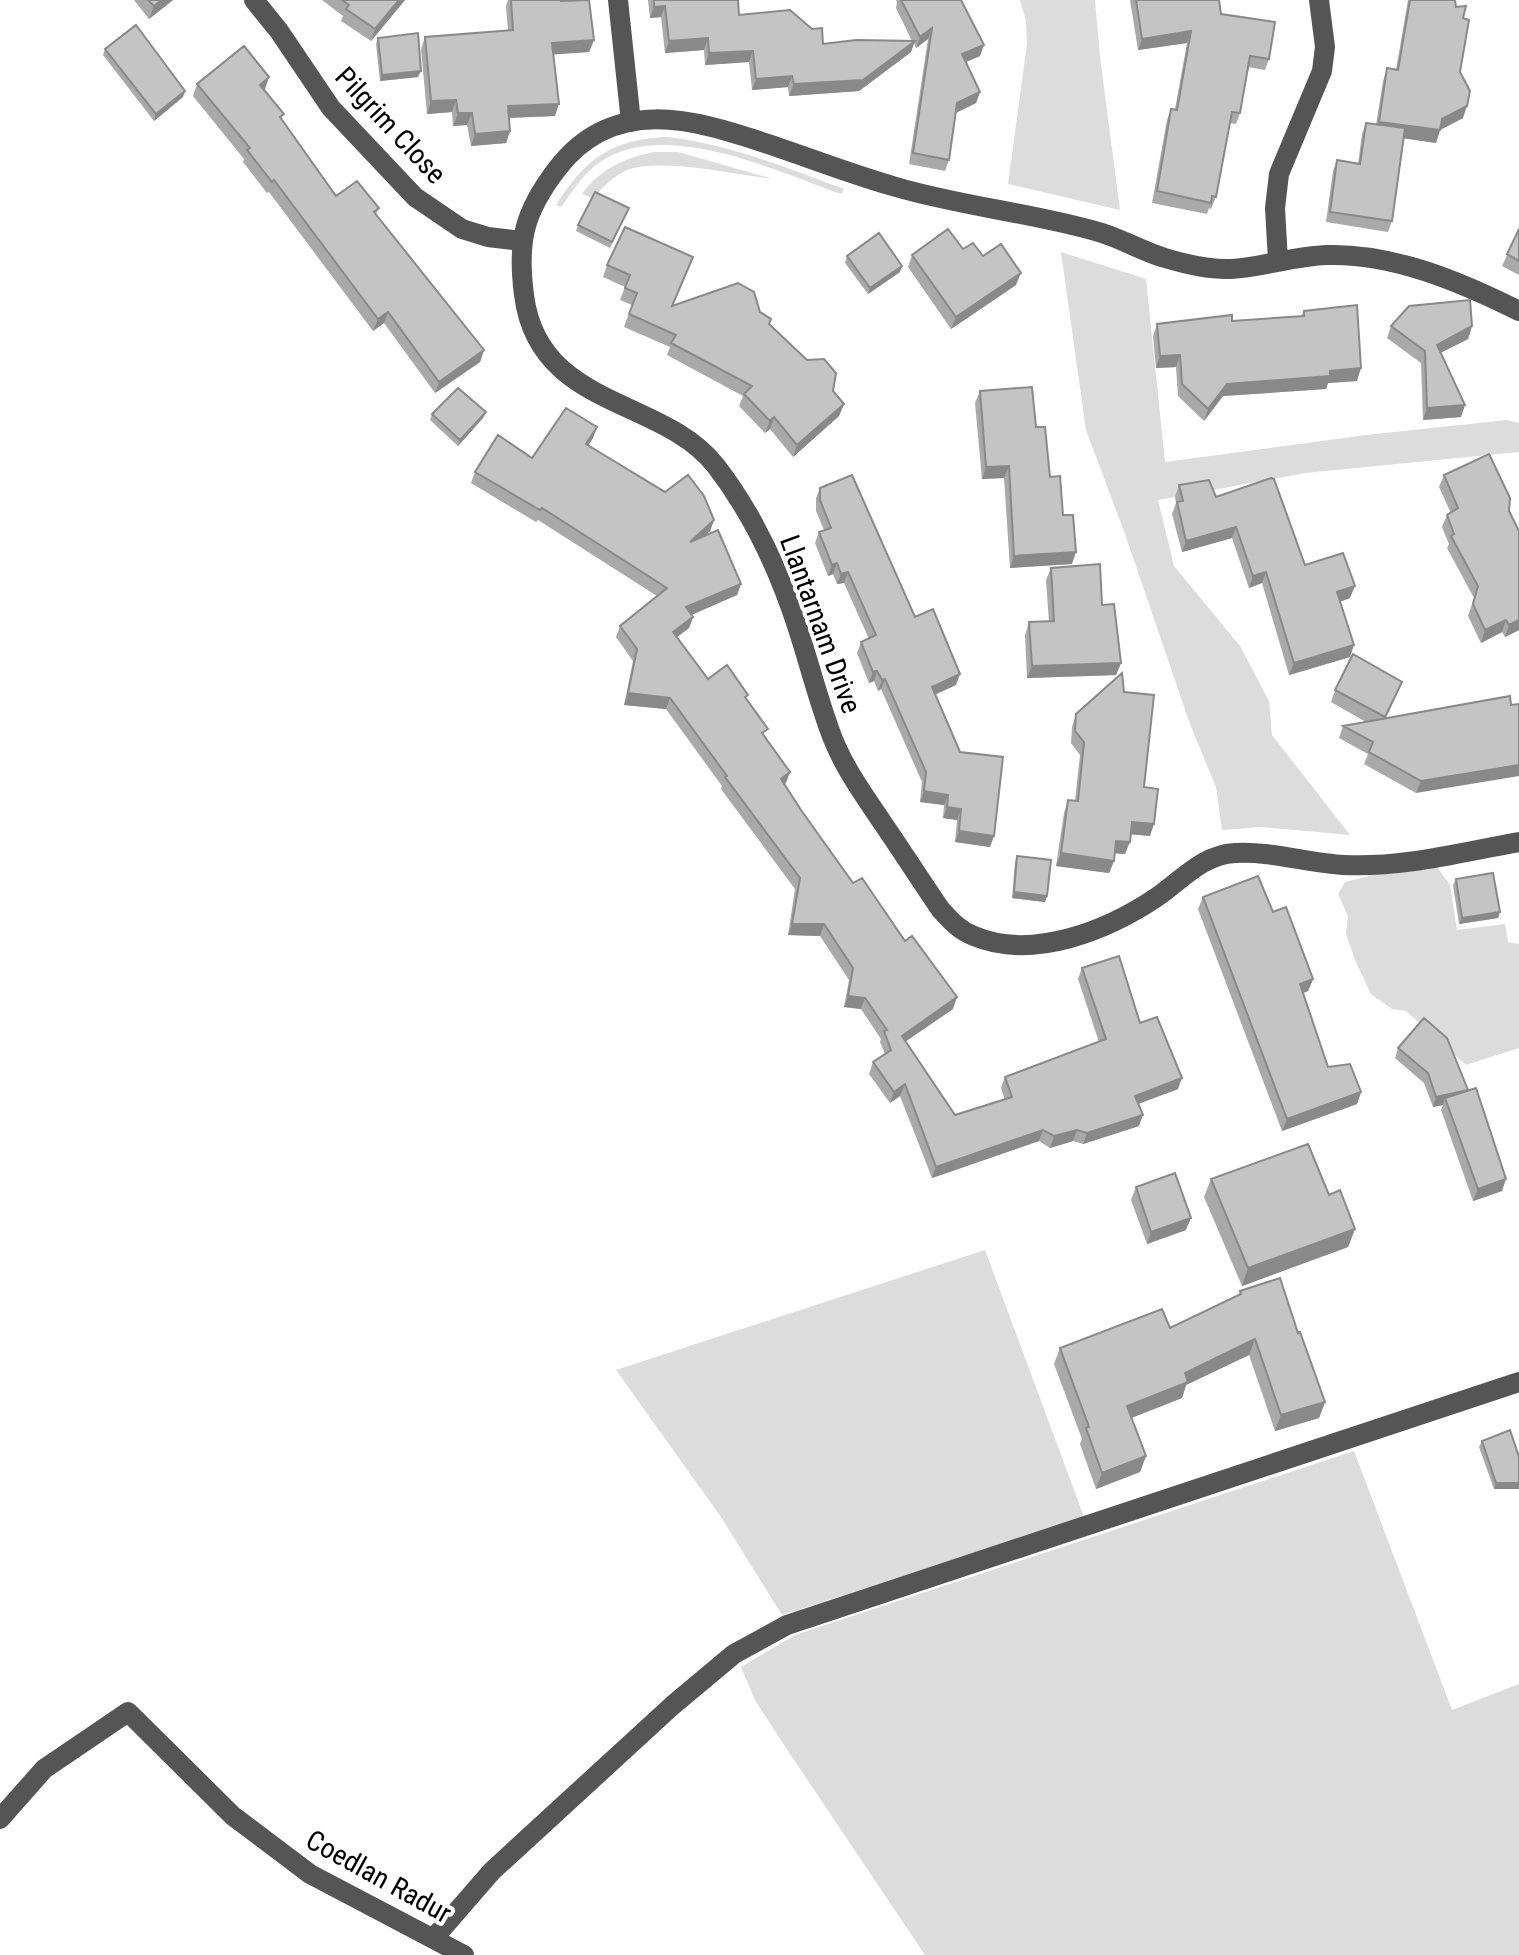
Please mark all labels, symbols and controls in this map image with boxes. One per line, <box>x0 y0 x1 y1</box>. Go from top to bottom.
street label: Pilgrim Close <box>328 60 453 190</box>
street label: Llantarnam Drive <box>773 531 868 718</box>
street label: Coedlan Radur <box>300 1823 457 1930</box>

